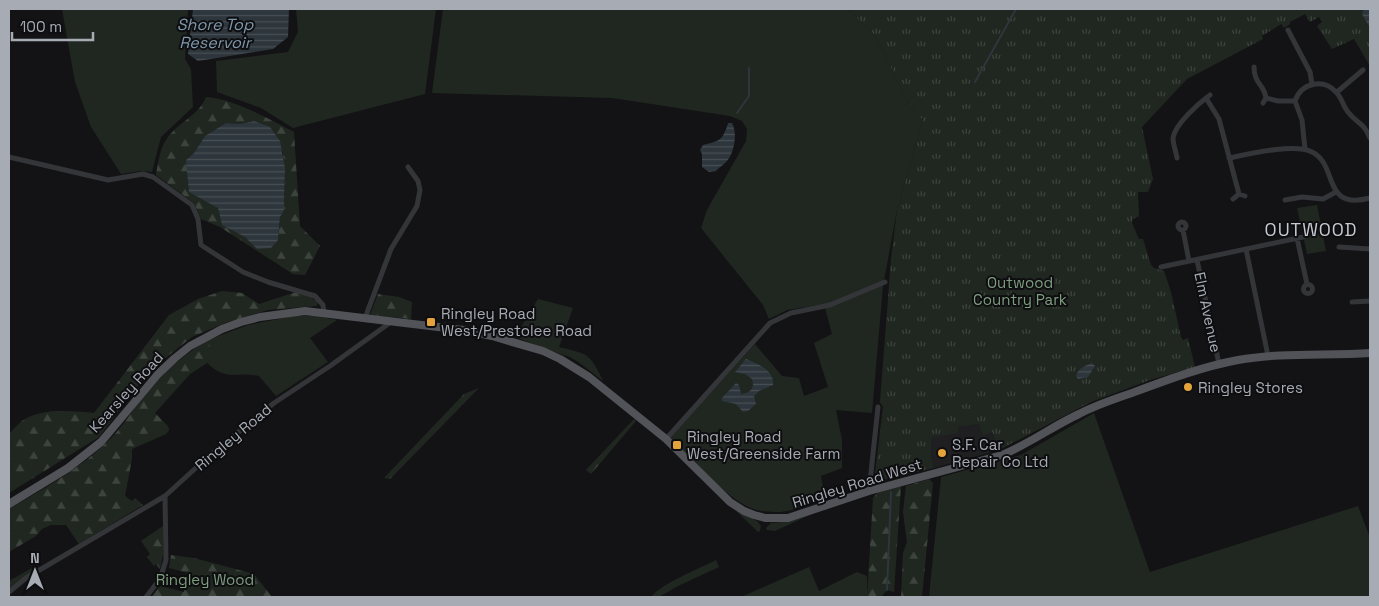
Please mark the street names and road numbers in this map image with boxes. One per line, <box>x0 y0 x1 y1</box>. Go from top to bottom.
street label: Elm Avenue <box>1190 270 1226 354</box>
street label: Kearsley Road <box>85 348 167 436</box>
street label: Ringley Road <box>191 399 275 475</box>
street label: Ringley Road West <box>790 454 924 512</box>

